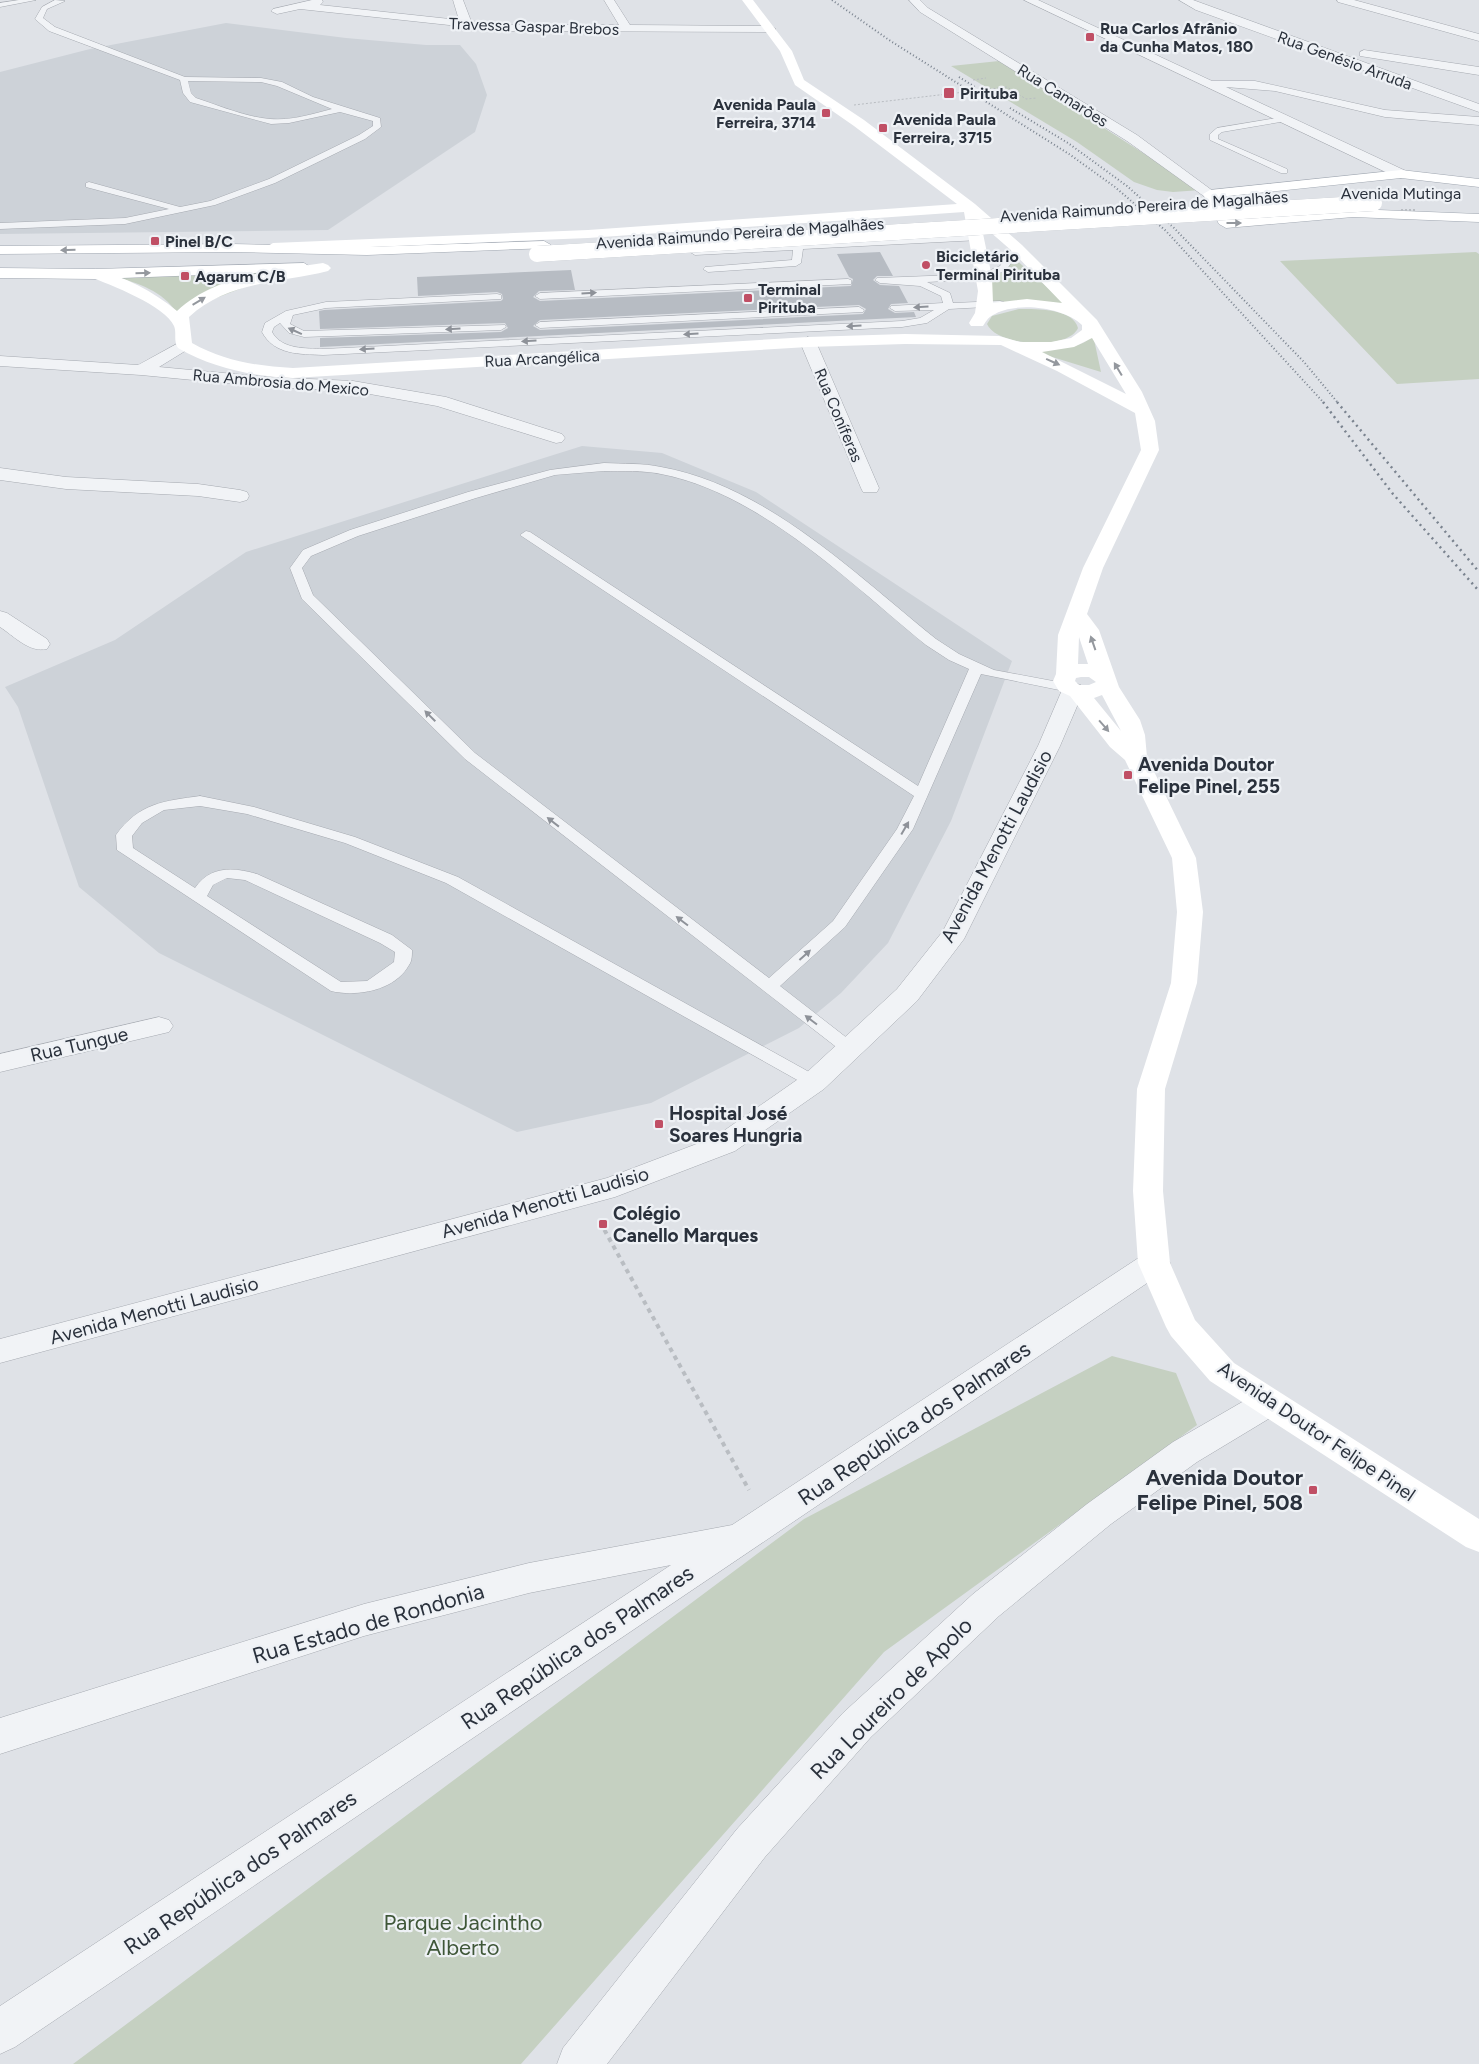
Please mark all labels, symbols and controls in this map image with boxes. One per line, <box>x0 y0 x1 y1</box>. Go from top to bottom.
street label: Travessa Gaspar Brebos <box>449 14 619 39</box>
place label: Rua Carlos Afrânio da Cunha Matos, 180 <box>1100 19 1253 56</box>
street label: Rua Genésio Arruda <box>1275 27 1415 94</box>
marker: Rua Carlos Afrânio da Cunha Matos, 180 <box>1084 31 1096 43</box>
street label: Rua Camarões <box>1014 60 1112 131</box>
place label: Pirituba <box>960 84 1018 103</box>
marker: Pirituba <box>942 86 956 100</box>
place label: Avenida Paula Ferreira, 3714 <box>713 95 816 132</box>
marker: Avenida Paula Ferreira, 3714 <box>820 107 832 119</box>
place label: Avenida Paula Ferreira, 3715 <box>893 110 996 147</box>
marker: Avenida Paula Ferreira, 3715 <box>877 122 889 134</box>
street label: Avenida Mutinga <box>1341 184 1461 203</box>
street label: Avenida Raimundo Pereira de Magalhães <box>999 187 1289 226</box>
street label: Avenida Raimundo Pereira de Magalhães <box>595 214 885 253</box>
one-way arrow <box>1226 219 1242 227</box>
place label: Pinel B/C <box>165 232 233 251</box>
marker: Pinel B/C <box>149 235 161 247</box>
one-way arrow <box>60 246 76 254</box>
place label: Bicicletário Terminal Pirituba <box>936 247 1060 284</box>
marker: Bicicletário Terminal Pirituba <box>920 259 932 271</box>
place label: Agarum C/B <box>195 267 286 286</box>
one-way arrow <box>136 269 152 277</box>
marker: Agarum C/B <box>179 270 191 282</box>
place label: Terminal Pirituba <box>758 280 821 317</box>
one-way arrow <box>581 289 597 297</box>
marker: Terminal Pirituba <box>742 292 754 304</box>
one-way arrow <box>192 296 205 305</box>
one-way arrow <box>913 303 929 311</box>
one-way arrow <box>845 323 861 331</box>
one-way arrow <box>444 325 460 333</box>
one-way arrow <box>288 326 302 334</box>
one-way arrow <box>683 330 699 338</box>
one-way arrow <box>521 337 537 345</box>
one-way arrow <box>358 346 374 354</box>
street label: Rua Arcangélica <box>484 346 600 371</box>
one-way arrow <box>1046 359 1060 367</box>
one-way arrow <box>1114 363 1123 376</box>
street label: Rua Ambrosia do Mexico <box>192 365 370 400</box>
street label: Rua Coníferas <box>810 365 867 465</box>
one-way arrow <box>1089 636 1096 651</box>
one-way arrow <box>424 710 436 722</box>
one-way arrow <box>1098 719 1110 731</box>
street label: Avenida Menotti Laudisio <box>936 746 1057 946</box>
place label: Avenida Doutor Felipe Pinel, 255 <box>1138 753 1280 798</box>
marker: Avenida Doutor Felipe Pinel, 255 <box>1122 769 1134 781</box>
one-way arrow <box>547 816 560 827</box>
one-way arrow <box>900 821 909 834</box>
one-way arrow <box>675 916 689 926</box>
one-way arrow <box>799 949 811 961</box>
one-way arrow <box>805 1014 818 1025</box>
street label: Rua Tungue <box>28 1022 130 1067</box>
place label: Hospital José Soares Hungria <box>669 1102 802 1147</box>
marker: Hospital José Soares Hungria <box>653 1118 665 1130</box>
street label: Avenida Menotti Laudisio <box>439 1162 652 1243</box>
place label: Colégio Canello Marques <box>613 1202 758 1247</box>
marker: Colégio Canello Marques <box>597 1218 609 1230</box>
street label: Avenida Menotti Laudisio <box>47 1272 261 1349</box>
street label: Rua República dos Palmares <box>793 1335 1036 1511</box>
street label: Avenida Doutor Felipe Pinel <box>1214 1357 1420 1506</box>
place label: Avenida Doutor Felipe Pinel, 508 <box>1136 1464 1304 1516</box>
marker: Avenida Doutor Felipe Pinel, 508 <box>1307 1484 1319 1496</box>
street label: Rua República dos Palmares <box>456 1559 699 1735</box>
street label: Rua Estado de Rondonia <box>249 1577 487 1670</box>
street label: Rua Loureiro de Apolo <box>805 1612 978 1785</box>
street label: Rua República dos Palmares <box>119 1784 362 1960</box>
park label: Parque Jacintho Alberto <box>384 1909 542 1961</box>

